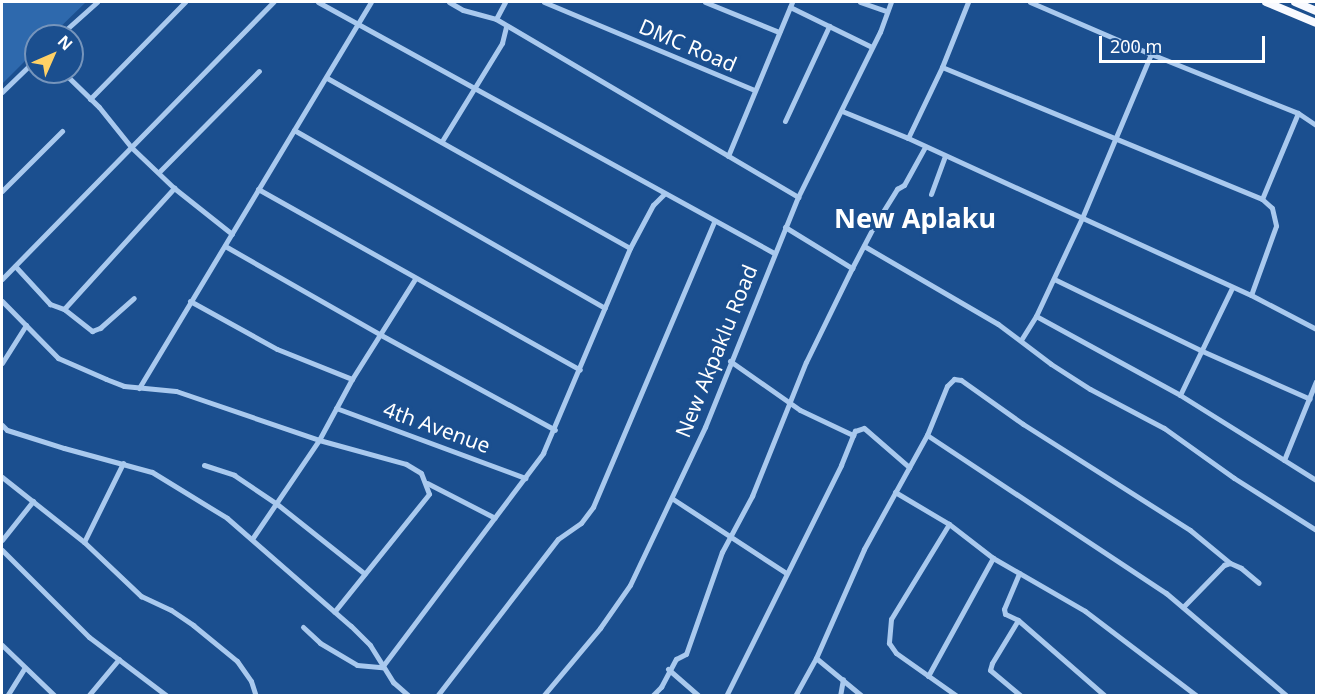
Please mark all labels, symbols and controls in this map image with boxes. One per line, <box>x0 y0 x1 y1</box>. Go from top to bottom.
street label: DMC Road <box>635 13 741 77</box>
north arrow <box>24 24 84 84</box>
scale bar <box>1102 24 1268 62</box>
text: N <box>53 30 78 55</box>
text: 200 m <box>1110 34 1162 58</box>
district label: New Aplaku <box>834 202 996 234</box>
street label: New Akpaklu Road <box>670 261 762 441</box>
street label: 4th Avenue <box>380 396 494 458</box>

